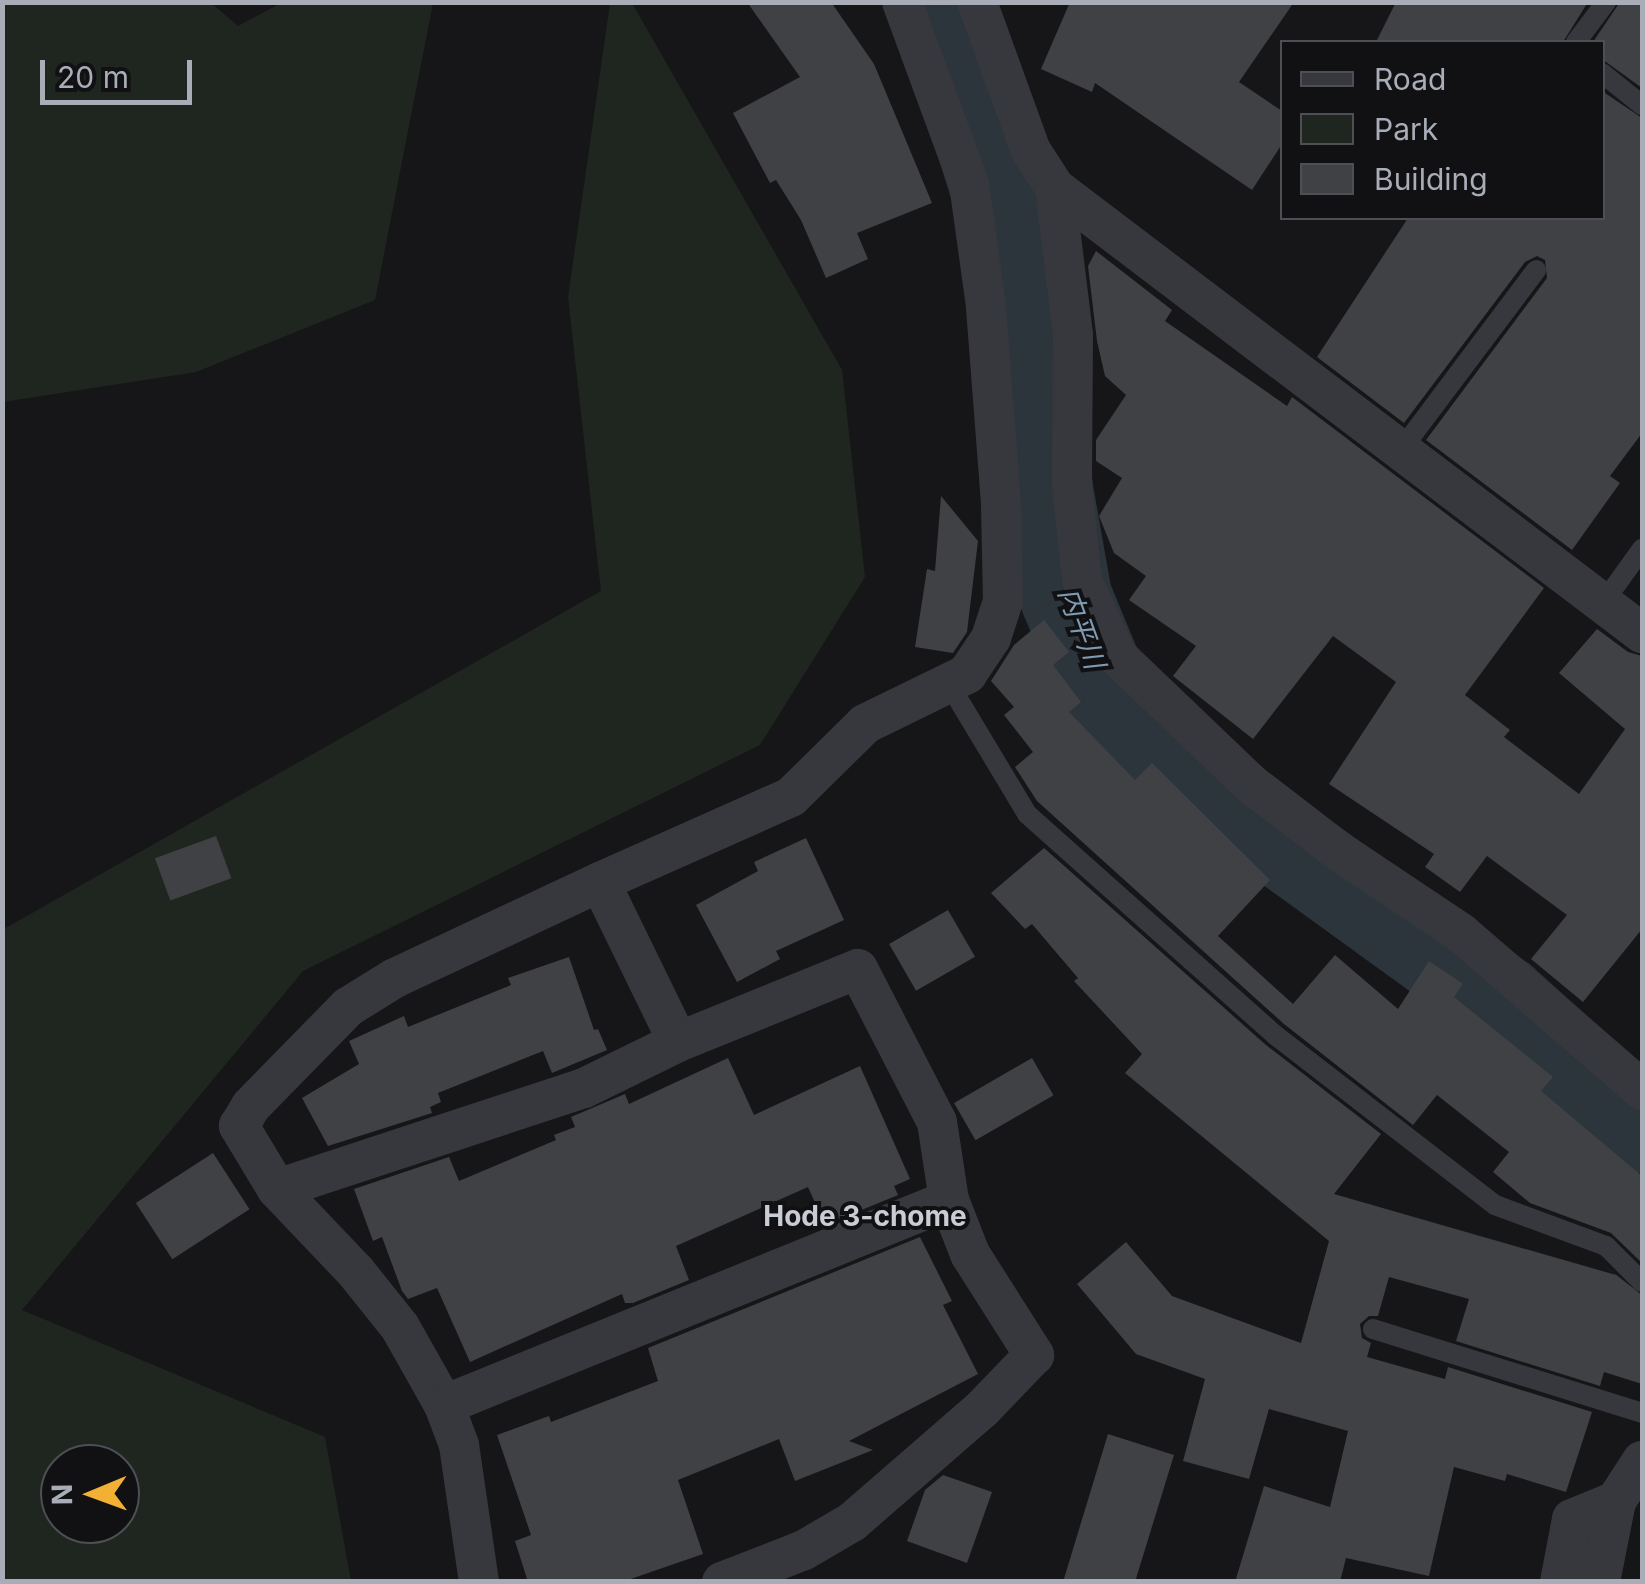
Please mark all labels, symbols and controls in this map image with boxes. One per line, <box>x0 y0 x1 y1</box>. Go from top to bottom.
scale bar <box>45 40 198 102</box>
legend <box>1280 40 1605 220</box>
text: 20 m <box>57 59 129 95</box>
text: Road <box>1374 61 1446 97</box>
text: Park <box>1374 111 1438 147</box>
text: Building <box>1374 161 1488 197</box>
water label: 内平川 <box>1052 583 1112 673</box>
district label: Hode 3-chome <box>763 1199 967 1233</box>
north arrow <box>40 1444 140 1544</box>
text: N <box>45 1484 79 1505</box>

